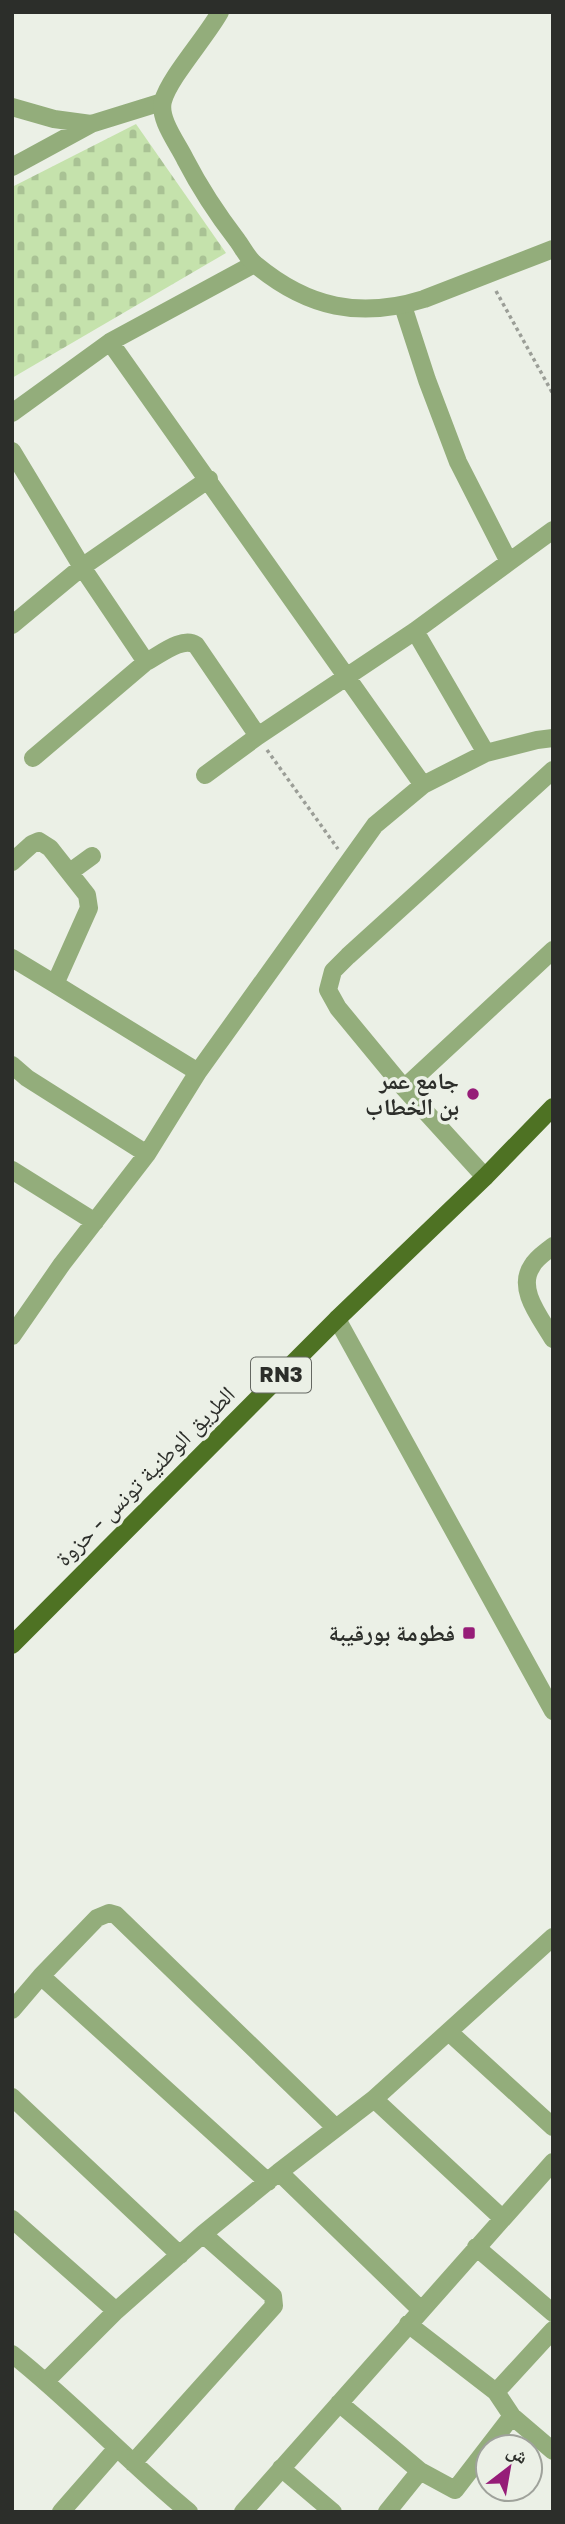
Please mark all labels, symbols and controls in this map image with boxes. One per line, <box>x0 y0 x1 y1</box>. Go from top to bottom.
place label: جامع عمر بن الخطاب <box>365 1066 459 1121</box>
marker: جامع عمر بن الخطاب <box>465 1086 481 1102</box>
road number: RN3 <box>251 1358 311 1392</box>
street label: الطريق الوطنية تونس - حزوة <box>49 1380 241 1572</box>
place label: فطومة بورقيبة <box>329 1618 455 1647</box>
marker: فطومة بورقيبة <box>461 1625 477 1641</box>
north arrow <box>474 2433 544 2503</box>
text: ش <box>503 2438 533 2469</box>

